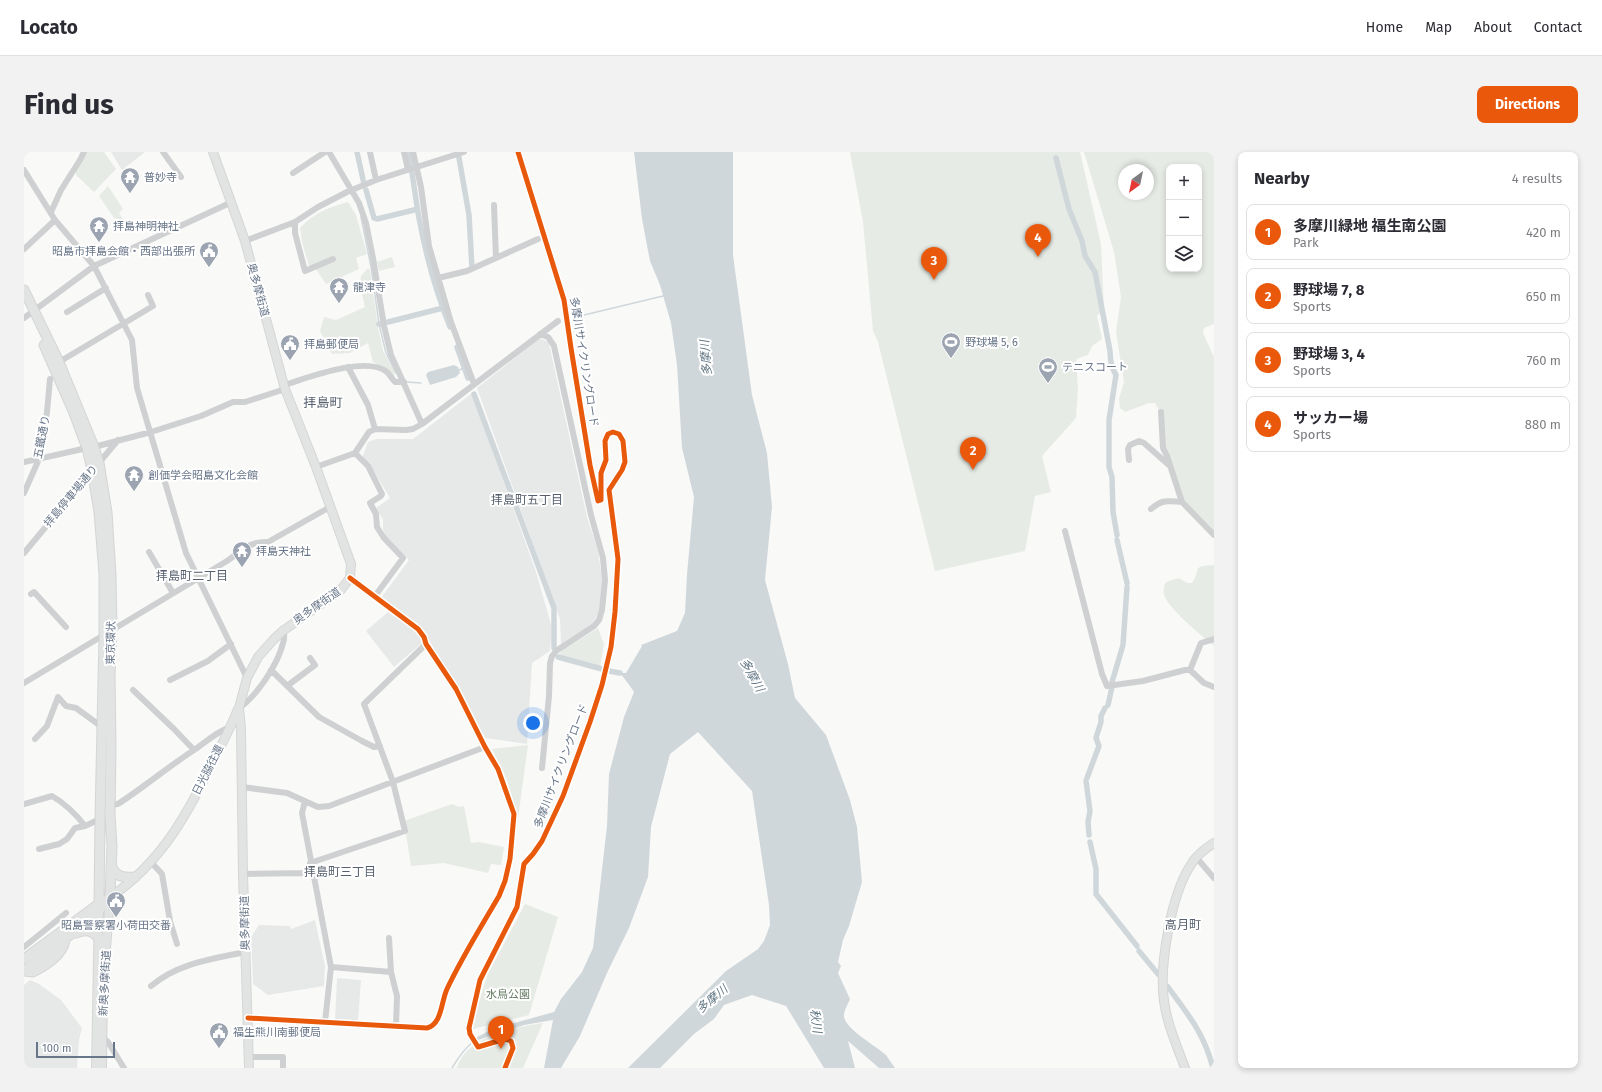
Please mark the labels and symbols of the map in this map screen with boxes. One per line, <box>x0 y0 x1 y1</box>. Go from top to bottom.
north arrow <box>1118 164 1154 200</box>
temple icon: 普妙寺 <box>119 166 141 194</box>
place label: 普妙寺 <box>144 171 177 184</box>
temple icon: 拝島神明神社 <box>88 215 110 243</box>
place label: 拝島神明神社 <box>113 220 179 233</box>
pin: 4 <box>1025 224 1051 257</box>
public building icon: 昭島市拝島会館・西部出張所 <box>198 240 220 268</box>
place label: 昭島市拝島会館・西部出張所 <box>52 245 196 258</box>
pin: 3 <box>921 247 947 280</box>
street label: 奥多摩街道 <box>245 262 271 318</box>
temple icon: 龍津寺 <box>328 276 350 304</box>
place label: 龍津寺 <box>353 281 386 294</box>
street label: 多摩川サイクリングロード <box>567 296 601 428</box>
sports icon: 野球場 5, 6 <box>940 331 962 359</box>
public building icon: 拝島郵便局 <box>279 333 301 361</box>
place label: 野球場 5, 6 <box>965 336 1018 349</box>
water label: 多摩川 <box>697 337 715 377</box>
place label: 拝島郵便局 <box>304 338 359 351</box>
sports icon: テニスコート <box>1037 356 1059 384</box>
place label: テニスコート <box>1062 361 1128 374</box>
district label: 拝島町 <box>303 395 343 410</box>
street label: 五鐵通り <box>31 414 53 460</box>
pin: 2 <box>960 437 986 470</box>
street label: 拝島停車場通り <box>41 462 101 530</box>
temple icon: 創価学会昭島文化会館 <box>123 464 145 492</box>
place label: 創価学会昭島文化会館 <box>148 469 258 482</box>
district label: 拝島町五丁目 <box>491 493 563 507</box>
temple icon: 拝島天神社 <box>231 540 253 568</box>
place label: 拝島天神社 <box>256 545 311 558</box>
district label: 拝島町二丁目 <box>156 569 228 583</box>
street label: 奥多摩街道 <box>291 585 343 627</box>
street label: 東京環状 <box>104 620 118 665</box>
water label: 多摩川 <box>737 656 768 696</box>
street label: 多摩川サイクリングロード <box>531 702 591 830</box>
your location <box>523 713 543 733</box>
street label: 日光脇往還 <box>190 743 226 797</box>
district label: 拝島町三丁目 <box>304 865 376 879</box>
public building icon: 昭島警察署小荷田交番 <box>105 890 127 918</box>
street label: 奥多摩街道 <box>238 895 252 951</box>
district label: 高月町 <box>1165 918 1201 932</box>
place label: 昭島警察署小荷田交番 <box>61 919 171 932</box>
street label: 新奥多摩街道 <box>97 950 113 1016</box>
water label: 多摩川 <box>694 981 732 1016</box>
park label: 水鳥公園 <box>486 988 530 1001</box>
water label: 秋川 <box>808 1008 825 1036</box>
pin: 1 <box>488 1016 514 1049</box>
public building icon: 福生熊川南郵便局 <box>208 1021 230 1049</box>
place label: 福生熊川南郵便局 <box>233 1026 321 1039</box>
scale bar <box>36 1040 115 1059</box>

